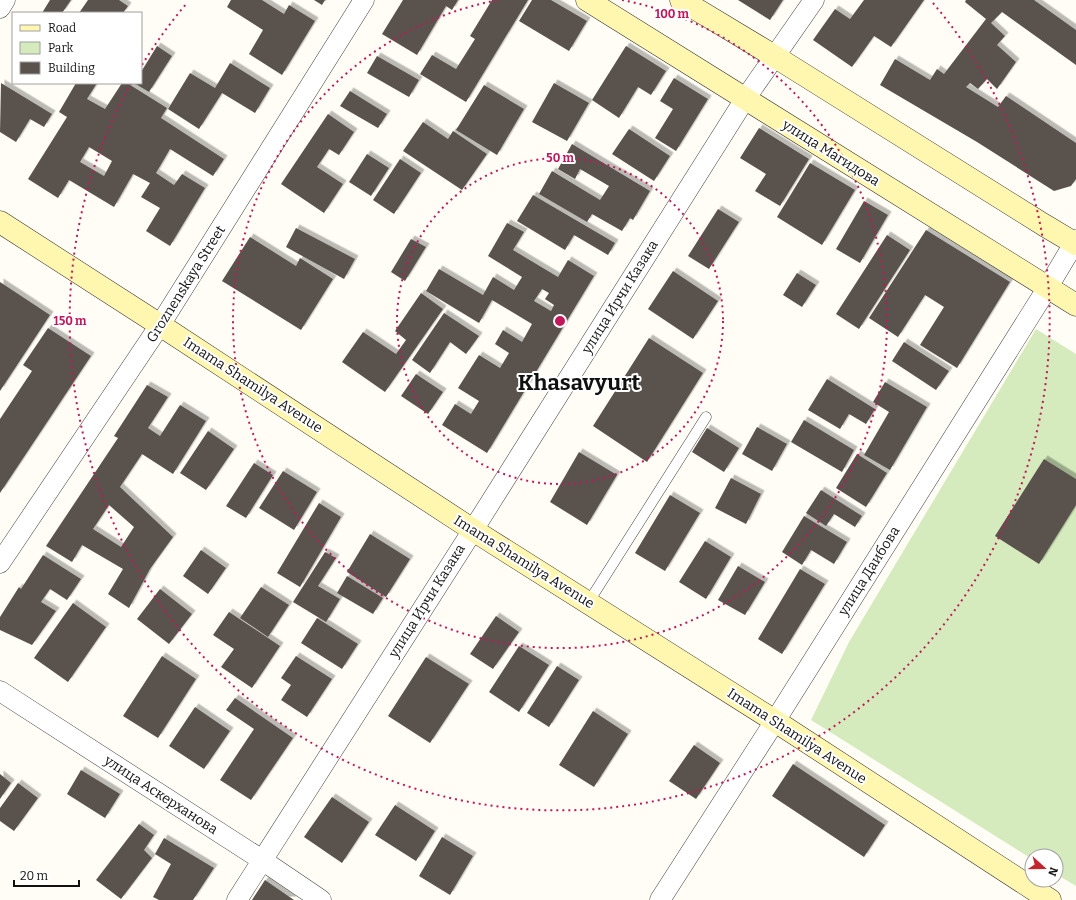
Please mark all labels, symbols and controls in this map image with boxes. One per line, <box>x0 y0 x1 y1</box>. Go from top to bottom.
text: 100 m <box>655 7 690 21</box>
legend <box>12 12 142 84</box>
text: Road <box>48 21 76 35</box>
text: Park <box>48 41 74 55</box>
text: Building <box>48 61 95 75</box>
street label: улица Магидова <box>778 116 883 190</box>
text: 50 m <box>546 151 574 165</box>
street label: Groznenskaya Street <box>143 222 229 346</box>
street label: улица Ирчи Казака <box>578 237 662 358</box>
text: 150 m <box>54 314 87 328</box>
centre of rings <box>553 314 567 328</box>
street label: Imama Shamilya Avenue <box>180 334 326 436</box>
district label: Khasavyurt <box>518 369 641 396</box>
street label: Imama Shamilya Avenue <box>451 512 597 612</box>
street label: улица Даибова <box>834 523 904 620</box>
street label: улица Ирчи Казака <box>385 541 469 662</box>
street label: Imama Shamilya Avenue <box>724 685 870 787</box>
street label: улица Аскерханова <box>100 751 221 838</box>
north arrow <box>1024 848 1064 888</box>
scale bar <box>14 862 79 888</box>
text: N <box>1045 865 1060 878</box>
text: 20 m <box>20 869 49 883</box>

